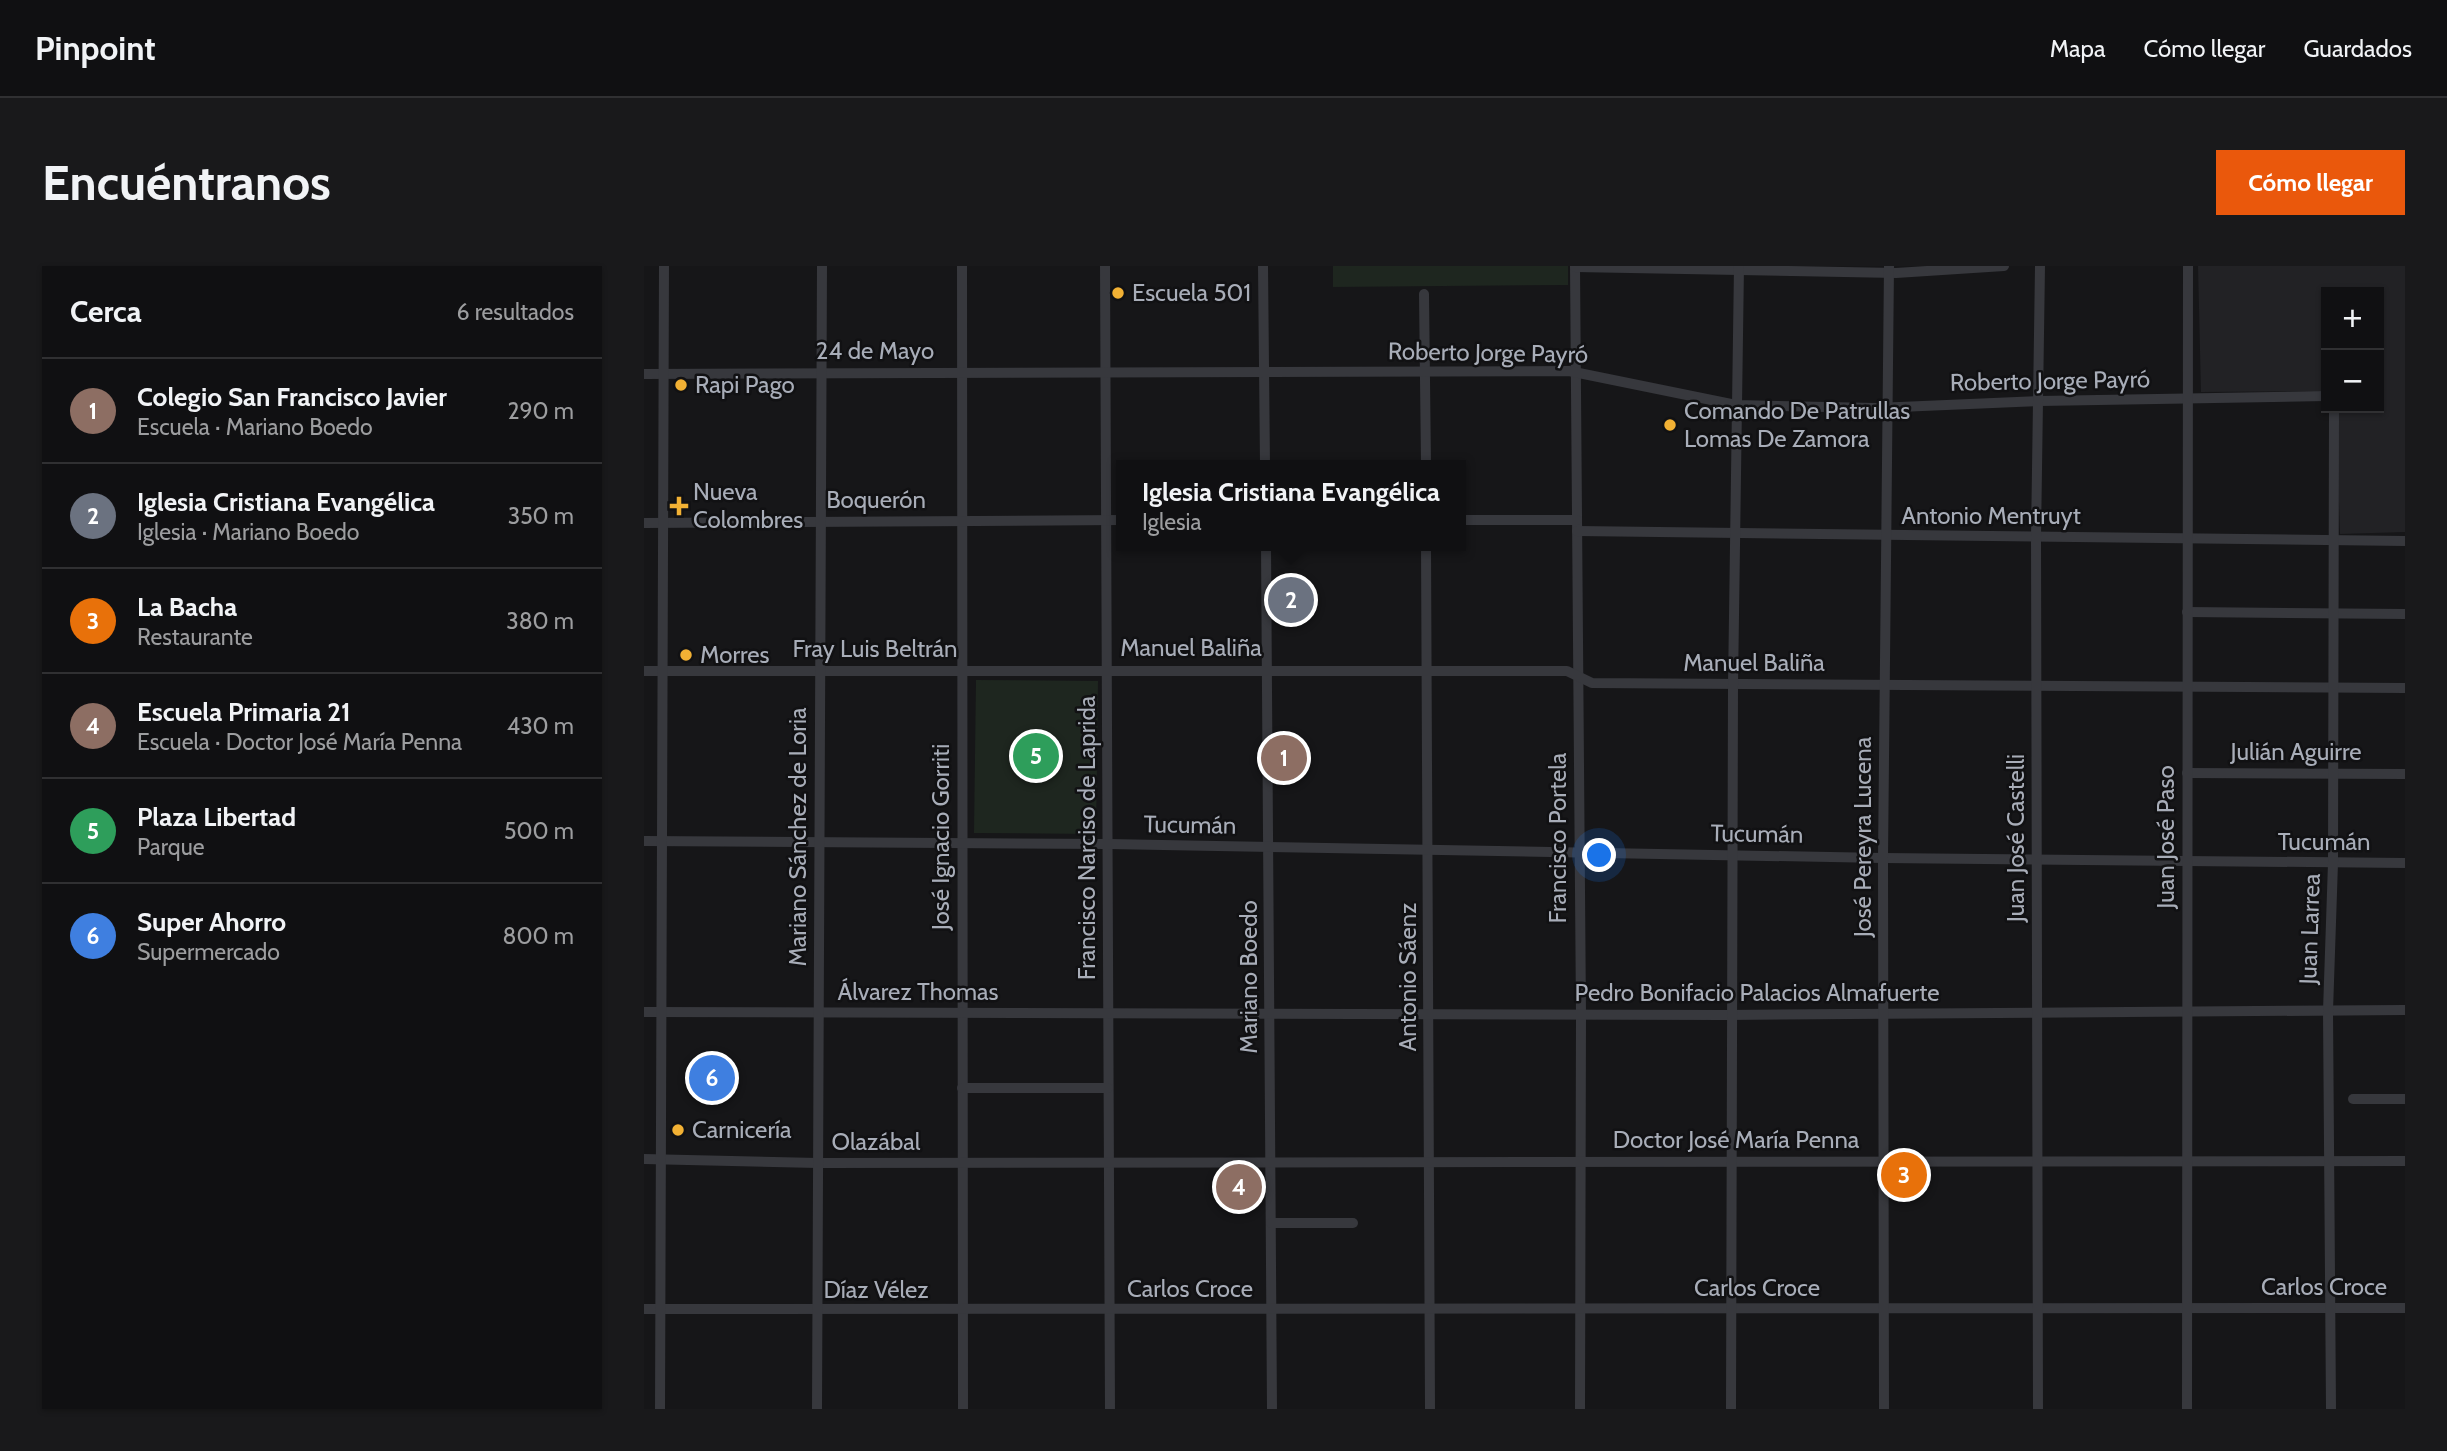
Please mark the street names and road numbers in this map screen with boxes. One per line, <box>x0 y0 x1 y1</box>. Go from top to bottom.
street label: 24 de Mayo <box>816 336 934 365</box>
street label: Roberto Jorge Payró <box>1388 336 1588 369</box>
street label: Roberto Jorge Payró <box>1950 364 2150 397</box>
street label: Boquerón <box>826 485 926 514</box>
street label: Antonio Mentruyt <box>1901 501 2081 530</box>
street label: Manuel Baliña <box>1120 633 1262 662</box>
street label: Fray Luis Beltrán <box>793 634 957 663</box>
street label: Manuel Baliña <box>1683 648 1825 677</box>
street label: Francisco Narciso de Laprida <box>1072 695 1101 980</box>
street label: Mariano Sánchez de Loria <box>783 707 812 967</box>
street label: José Pereyra Lucena <box>1848 736 1877 938</box>
street label: Julián Aguirre <box>2230 737 2361 766</box>
street label: José Ignacio Gorriti <box>926 744 955 931</box>
street label: Francisco Portela <box>1543 752 1572 923</box>
street label: Juan José Castelli <box>2001 754 2030 923</box>
street label: Juan José Paso <box>2151 765 2180 910</box>
street label: Tucumán <box>1143 809 1237 840</box>
street label: Tucumán <box>1710 818 1804 849</box>
street label: Tucumán <box>2278 827 2370 856</box>
street label: Juan Larrea <box>2293 873 2326 986</box>
street label: Mariano Boedo <box>1234 900 1263 1054</box>
street label: Antonio Sáenz <box>1393 903 1422 1051</box>
street label: Álvarez Thomas <box>838 977 999 1006</box>
street label: Pedro Bonifacio Palacios Almafuerte <box>1575 978 1939 1007</box>
street label: Doctor José María Penna <box>1613 1125 1860 1154</box>
street label: Olazábal <box>832 1127 921 1156</box>
street label: Carlos Croce <box>2261 1272 2387 1301</box>
street label: Carlos Croce <box>1694 1273 1820 1302</box>
street label: Carlos Croce <box>1127 1274 1253 1303</box>
street label: Díaz Vélez <box>823 1275 929 1304</box>

